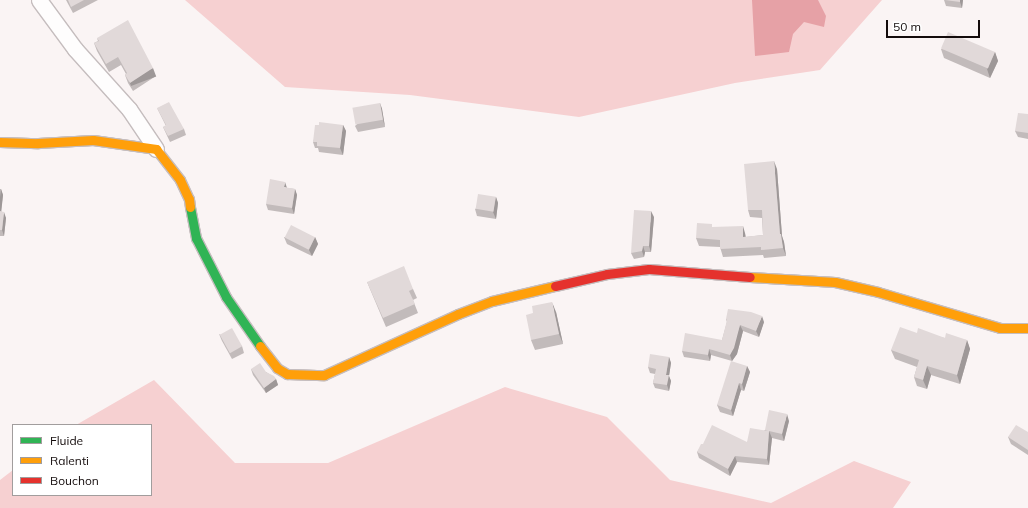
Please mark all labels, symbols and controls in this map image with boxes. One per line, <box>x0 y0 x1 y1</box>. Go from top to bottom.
scale bar <box>888 12 982 38</box>
text: 50 m <box>893 19 921 34</box>
legend <box>12 424 152 496</box>
text: Fluide <box>50 433 83 448</box>
text: Ralenti <box>50 453 89 468</box>
text: Bouchon <box>50 473 99 488</box>

